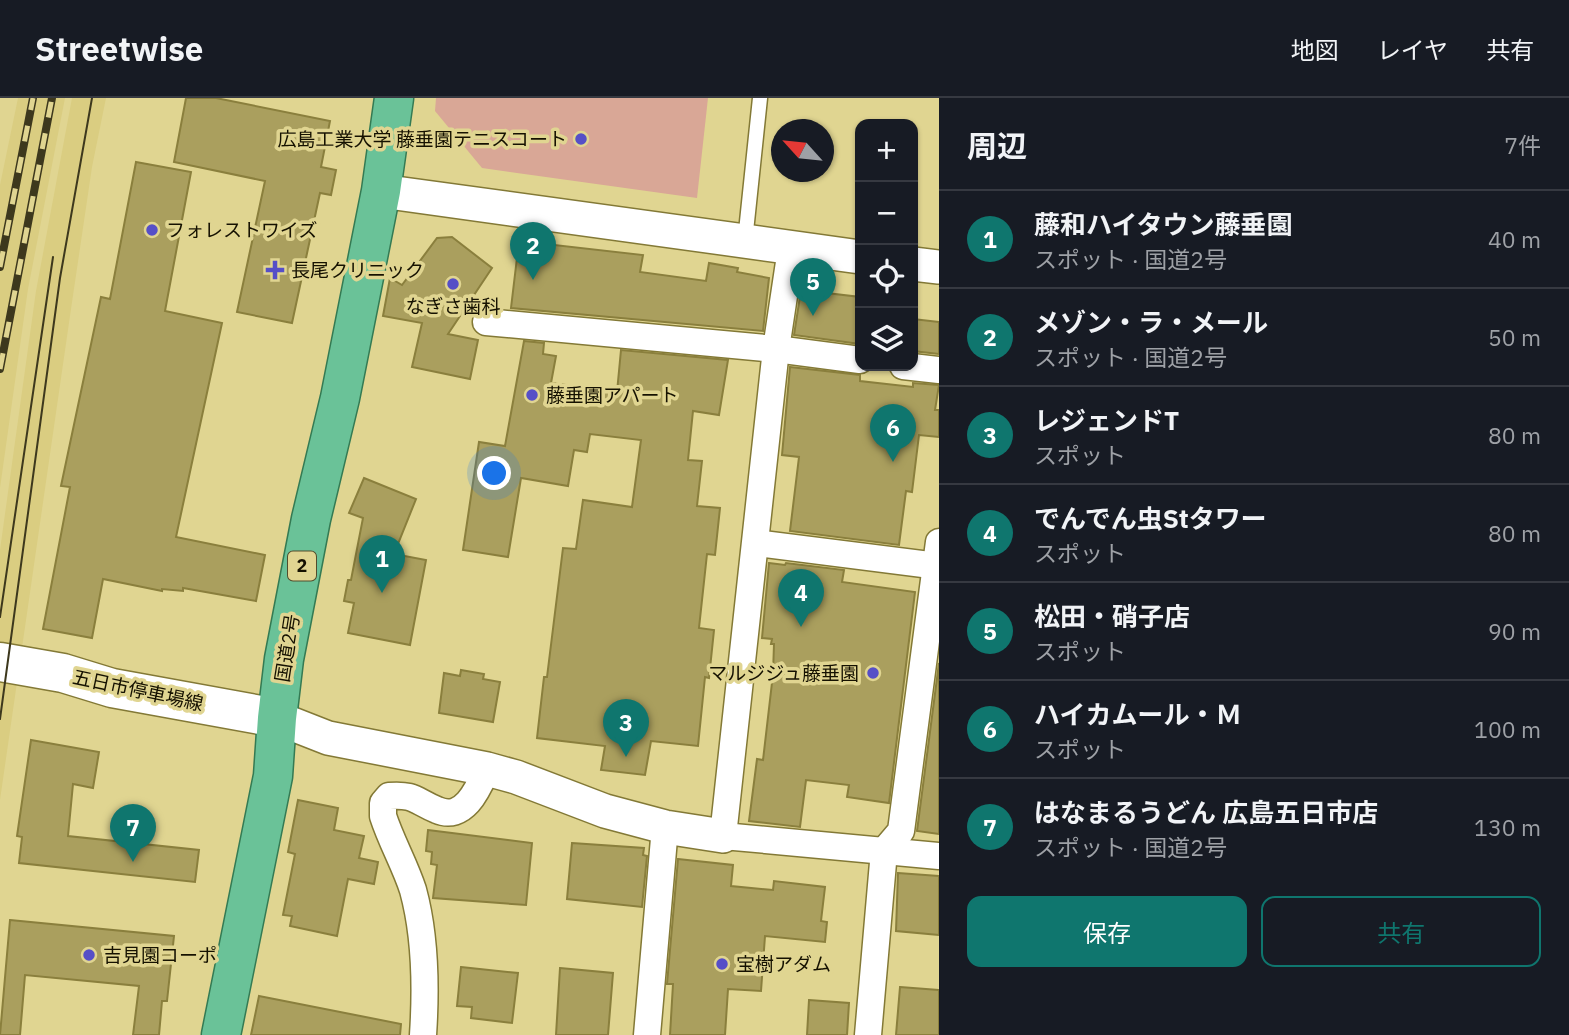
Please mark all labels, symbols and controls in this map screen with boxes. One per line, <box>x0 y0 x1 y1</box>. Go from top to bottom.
text: Streetwise <box>35 27 203 70</box>
text: 地図 <box>1291 34 1339 66</box>
text: レイヤ <box>1377 34 1448 66</box>
text: 共有 <box>1486 34 1534 66</box>
north arrow <box>771 119 834 182</box>
map controls <box>855 119 918 371</box>
button: + <box>855 119 918 182</box>
text: 周辺 <box>967 126 1027 165</box>
place label: 広島工業大学 藤垂園テニスコート <box>278 127 567 151</box>
text: 7件 <box>1504 130 1541 160</box>
marker: 広島工業大学 藤垂園テニスコート <box>573 131 589 147</box>
button: − <box>855 182 918 245</box>
text: 藤和ハイタウン藤垂園 <box>1034 207 1292 241</box>
place label: フォレストワイズ <box>166 218 317 242</box>
marker: フォレストワイズ <box>144 222 160 238</box>
pin: 2 <box>510 222 556 280</box>
text: 1 <box>983 224 997 254</box>
text: 40 m <box>1488 224 1541 254</box>
text: スポット · 国道2号 <box>1034 244 1227 274</box>
button: locate <box>855 245 918 308</box>
place label: 長尾クリニック <box>291 258 424 282</box>
pin: 5 <box>790 258 836 316</box>
marker: 長尾クリニック <box>265 260 285 280</box>
marker: なぎさ歯科 <box>445 276 461 292</box>
place label: なぎさ歯科 <box>405 294 501 318</box>
text: メゾン・ラ・メール <box>1034 305 1268 339</box>
button: layers <box>855 308 918 371</box>
text: 2 <box>983 322 997 352</box>
text: 50 m <box>1488 322 1541 352</box>
text: スポット · 国道2号 <box>1034 342 1227 372</box>
place label: 藤垂園アパート <box>546 383 679 407</box>
marker: 藤垂園アパート <box>524 387 540 403</box>
text: レジェンドT <box>1034 403 1179 437</box>
pin: 6 <box>870 404 916 462</box>
text: 3 <box>983 420 997 450</box>
text: 80 m <box>1488 420 1541 450</box>
text: スポット <box>1034 440 1126 470</box>
your location <box>477 456 511 490</box>
text: でんでん虫Stタワー <box>1034 501 1267 535</box>
text: 4 <box>983 518 997 548</box>
text: 80 m <box>1488 518 1541 548</box>
pin: 1 <box>359 535 405 593</box>
text: スポット <box>1034 538 1126 568</box>
road number: 2 <box>288 552 316 580</box>
pin: 4 <box>778 569 824 627</box>
text: 松田・硝子店 <box>1034 599 1190 633</box>
street label: 国道2号 <box>270 612 304 684</box>
text: 5 <box>983 616 997 646</box>
text: 90 m <box>1488 616 1541 646</box>
text: スポット <box>1034 636 1126 666</box>
place label: マルジジュ藤垂園 <box>708 661 859 685</box>
street label: 五日市停車場線 <box>70 664 206 716</box>
marker: マルジジュ藤垂園 <box>865 665 881 681</box>
text: ハイカムール・Ｍ <box>1034 697 1241 731</box>
pin: 3 <box>603 699 649 757</box>
text: 6 <box>983 714 997 744</box>
text: 100 m <box>1474 714 1541 744</box>
text: スポット <box>1034 734 1126 764</box>
text: はなまるうどん 広島五日市店 <box>1034 795 1378 829</box>
pin: 7 <box>110 804 156 862</box>
text: 7 <box>983 812 997 842</box>
text: 130 m <box>1474 812 1541 842</box>
text: スポット · 国道2号 <box>1034 832 1227 862</box>
button: 保存 <box>967 896 1247 967</box>
button: 共有 <box>1261 896 1541 967</box>
place label: 吉見園コーポ <box>103 943 217 967</box>
marker: 吉見園コーポ <box>81 947 97 963</box>
place label: 宝樹アダム <box>736 952 831 976</box>
marker: 宝樹アダム <box>714 956 730 972</box>

